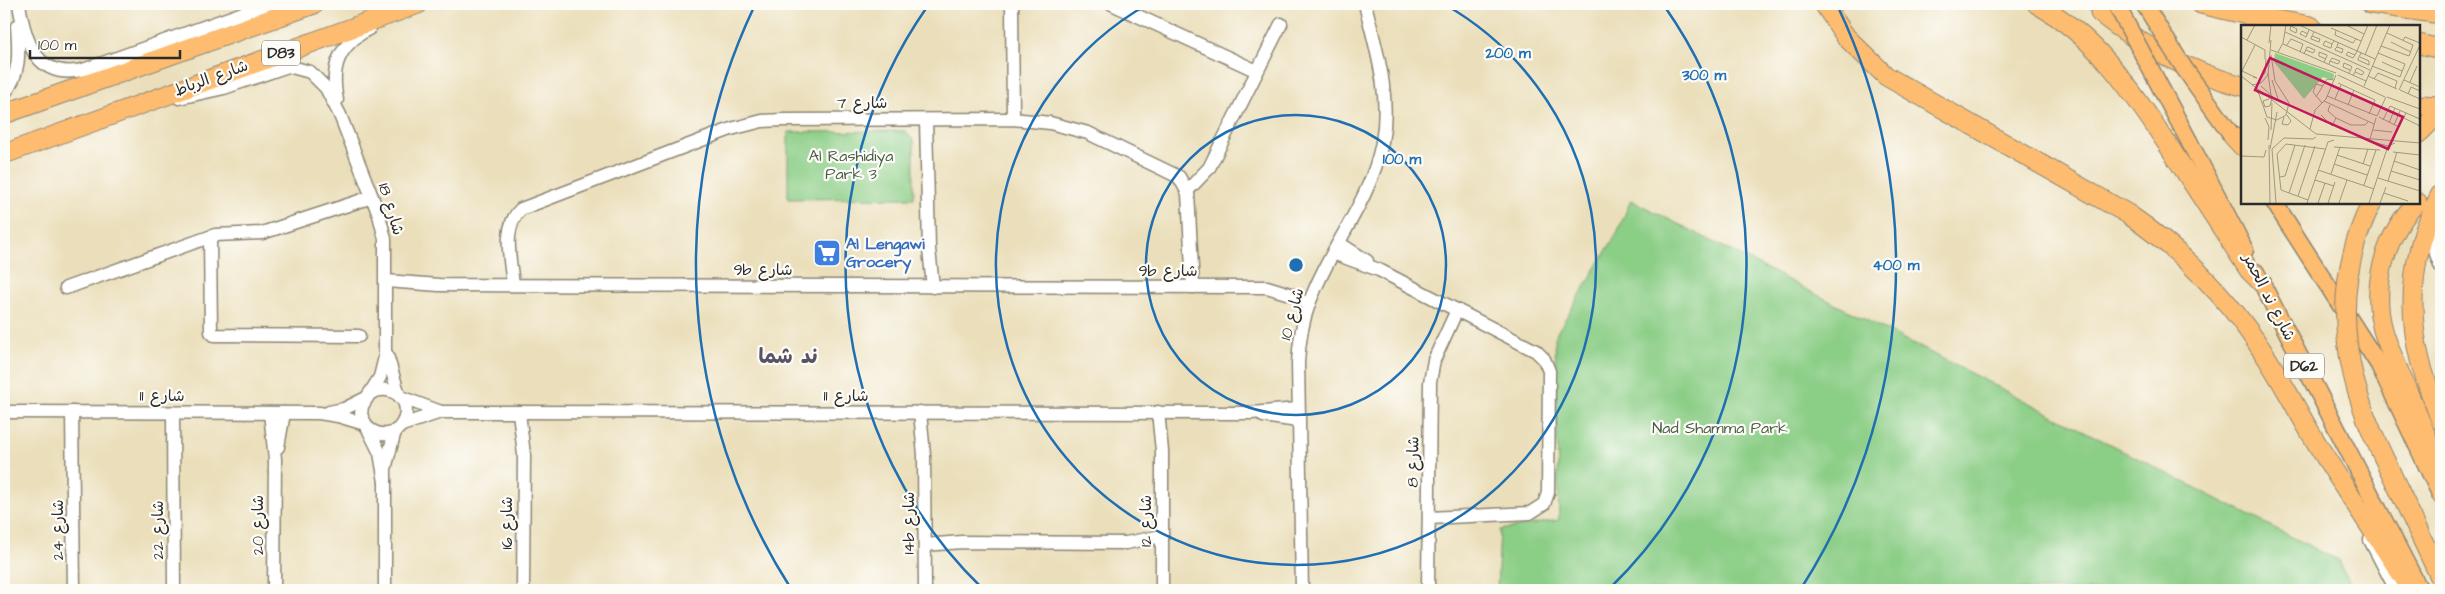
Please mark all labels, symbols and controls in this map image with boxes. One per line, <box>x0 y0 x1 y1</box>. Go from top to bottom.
inset map <box>2241 25 2420 204</box>
scale bar <box>30 28 180 60</box>
text: 100 m <box>38 35 77 56</box>
road number: D83 <box>262 40 300 66</box>
text: 200 m <box>1484 43 1531 64</box>
street label: شارع الرباط <box>171 54 251 102</box>
text: 300 m <box>1681 65 1726 86</box>
street label: شارع 7 <box>837 92 887 114</box>
park label: Al Rashidiya Park 3 <box>809 145 893 185</box>
text: 100 m <box>1383 149 1422 170</box>
street label: شارع 18 <box>373 180 409 238</box>
place label: Al Lengawi Grocery <box>846 233 925 274</box>
supermarket icon: Al Lengawi Grocery <box>812 238 842 268</box>
street label: شارع ند الحمر <box>2237 248 2301 345</box>
text: 400 m <box>1873 255 1920 276</box>
centre of rings <box>1287 256 1305 274</box>
street label: 9b شارع <box>733 259 793 281</box>
street label: 9b شارع <box>1138 260 1198 282</box>
street label: شارع 10 <box>1274 285 1310 343</box>
district label: ند شما <box>758 342 818 371</box>
road number: D62 <box>2284 354 2324 378</box>
street label: شارع 11 <box>139 385 185 407</box>
street label: شارع 11 <box>823 385 869 407</box>
park label: Nad Shamma Park <box>1652 417 1788 439</box>
street label: شارع 8 <box>1402 436 1424 488</box>
street label: 14b شارع <box>898 492 920 554</box>
street label: شارع 20 <box>247 495 269 555</box>
street label: شارع 12 <box>1135 495 1157 547</box>
street label: شارع 16 <box>496 496 518 550</box>
street label: شارع 24 <box>47 499 69 561</box>
street label: شارع 22 <box>147 500 169 560</box>

